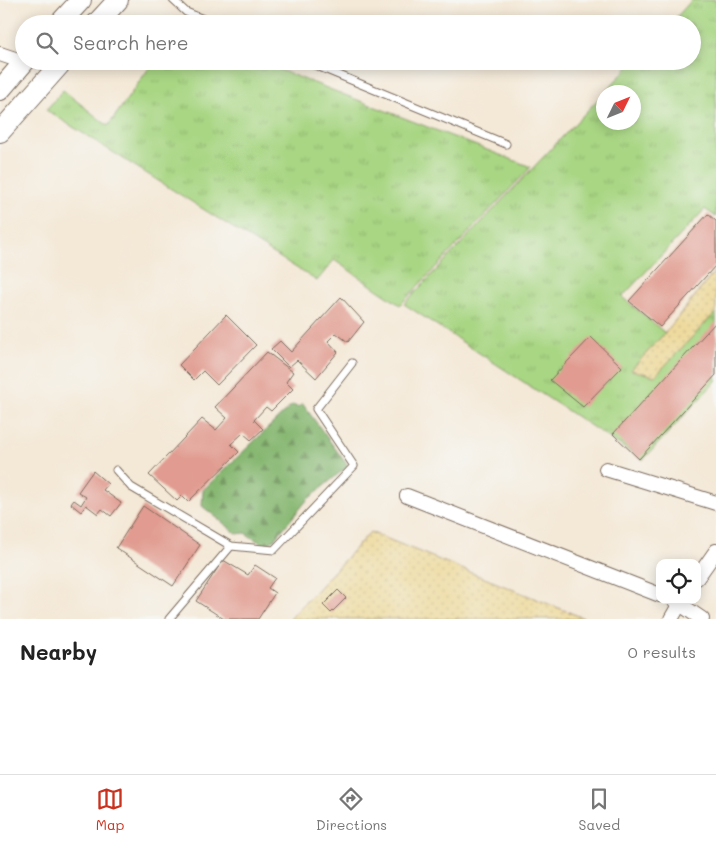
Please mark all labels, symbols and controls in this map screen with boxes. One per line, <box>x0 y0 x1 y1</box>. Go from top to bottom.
search box <box>15 15 701 70</box>
icon: search <box>33 29 61 57</box>
text: Search here <box>73 30 189 55</box>
north arrow <box>596 85 641 130</box>
map controls <box>656 559 701 604</box>
button: locate <box>656 559 701 604</box>
text: Nearby <box>20 638 97 665</box>
text: 0 results <box>628 641 696 662</box>
tab: Map <box>96 785 124 834</box>
tab: Directions <box>316 785 387 834</box>
tab: Saved <box>579 785 620 834</box>

